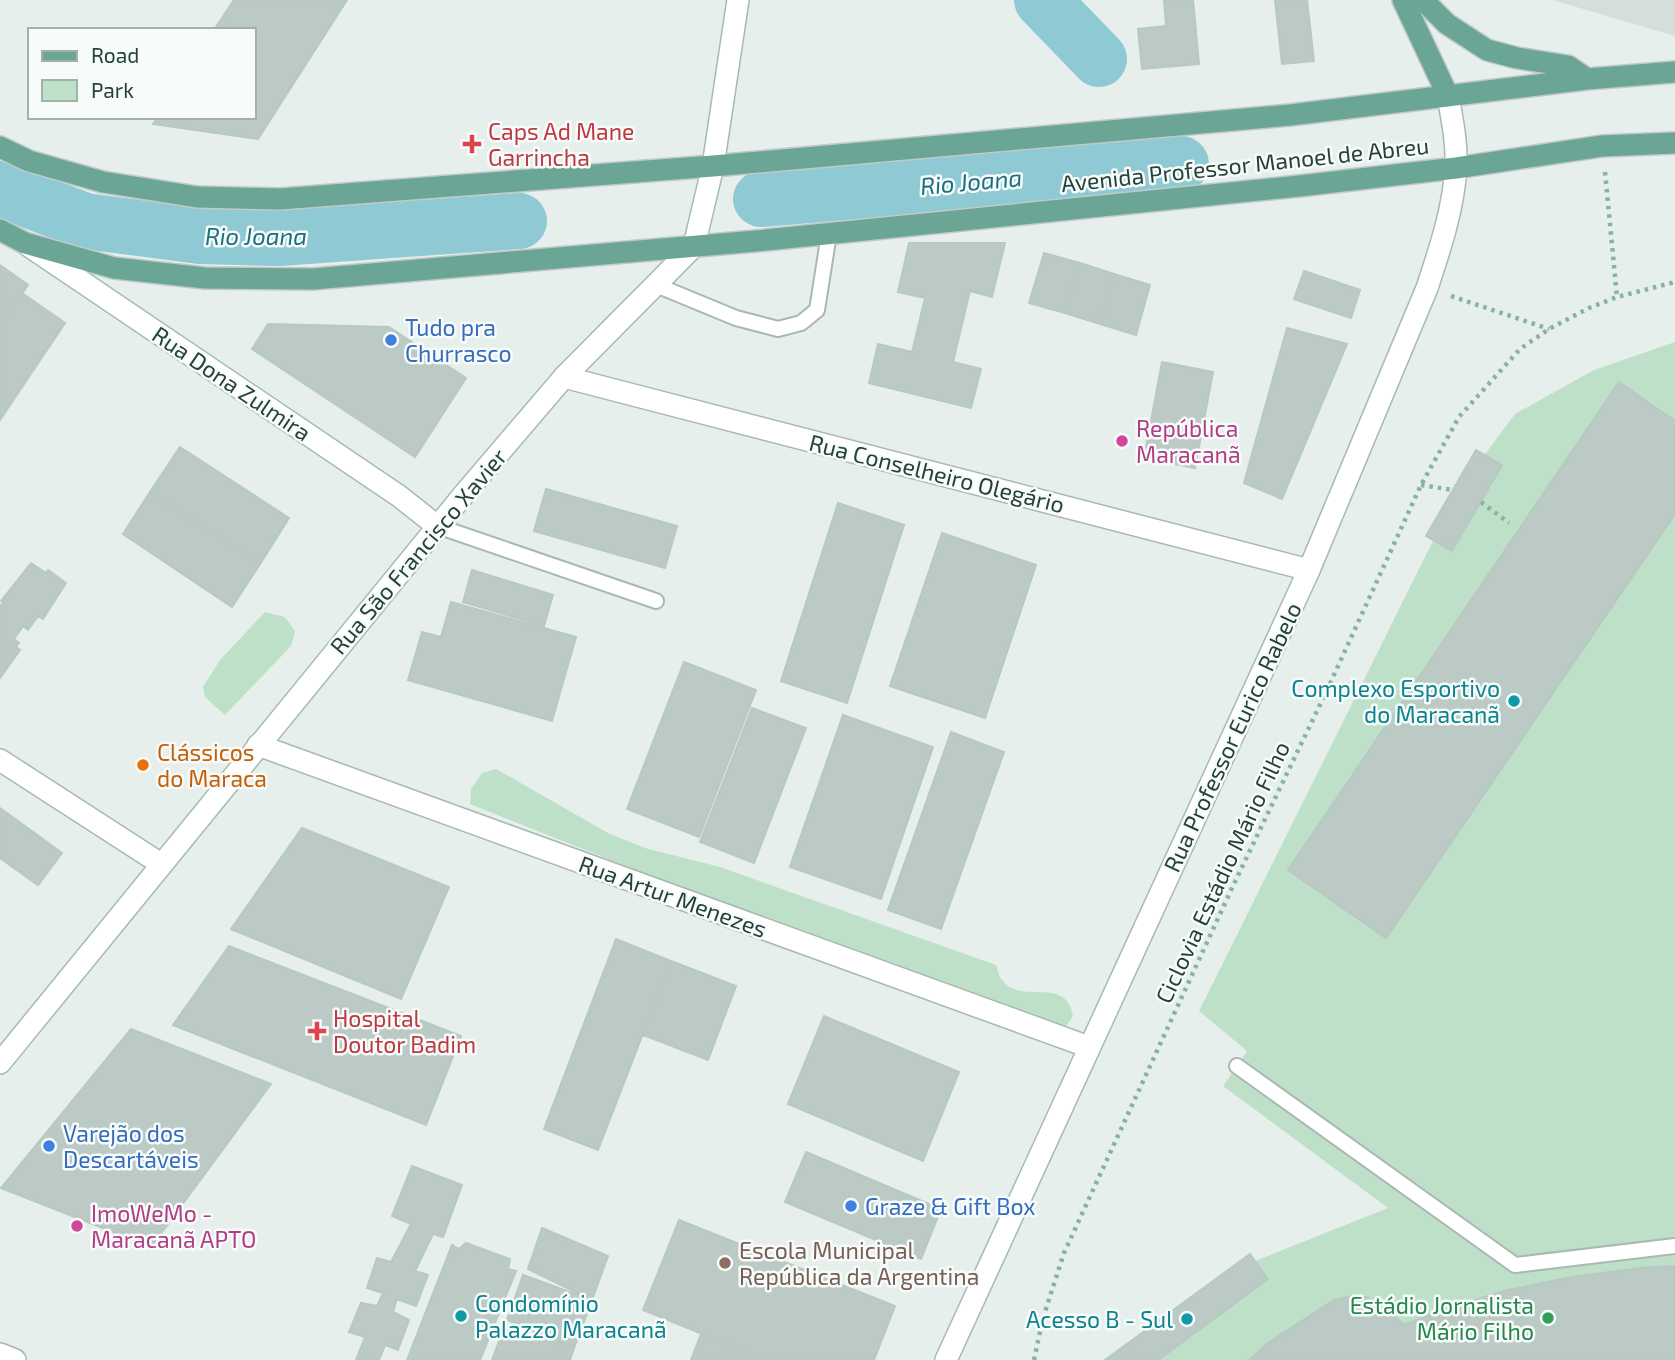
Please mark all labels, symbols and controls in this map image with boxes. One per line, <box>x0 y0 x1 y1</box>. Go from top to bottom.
legend <box>28 28 256 119</box>
text: Road <box>91 42 139 67</box>
text: Park <box>91 77 134 102</box>
place label: Caps Ad Mane Garrincha <box>488 117 634 171</box>
street label: Avenida Professor Manoel de Abreu <box>1060 131 1430 197</box>
marker: Caps Ad Mane Garrincha <box>462 134 482 154</box>
water label: Rio Joana <box>919 162 1023 200</box>
water label: Rio Joana <box>205 221 307 250</box>
place label: Tudo pra Churrasco <box>405 313 511 367</box>
street label: Rua Dona Zulmira <box>147 320 317 446</box>
marker: Tudo pra Churrasco <box>383 332 399 348</box>
place label: República Maracanã <box>1136 414 1241 468</box>
street label: Rua Conselheiro Olegário <box>807 428 1067 518</box>
marker: República Maracanã <box>1114 433 1130 449</box>
street label: Rua São Francisco Xavier <box>324 442 512 660</box>
street label: Rua Professor Eurico Rabelo <box>1157 598 1307 876</box>
place label: Complexo Esportivo do Maracanã <box>1291 674 1500 728</box>
marker: Complexo Esportivo do Maracanã <box>1506 693 1522 709</box>
street label: Ciclovia Estádio Mário Filho <box>1149 737 1295 1007</box>
place label: Clássicos do Maraca <box>157 738 267 792</box>
marker: Clássicos do Maraca <box>135 757 151 773</box>
street label: Rua Artur Menezes <box>575 849 771 943</box>
place label: Hospital Doutor Badim <box>333 1004 476 1058</box>
marker: Hospital Doutor Badim <box>307 1021 327 1041</box>
place label: Varejão dos Descartáveis <box>63 1119 199 1173</box>
marker: Varejão dos Descartáveis <box>41 1138 57 1154</box>
place label: Graze & Gift Box <box>865 1192 1035 1220</box>
marker: Graze & Gift Box <box>843 1198 859 1214</box>
place label: ImoWeMo - Maracanã APTO <box>91 1199 256 1253</box>
marker: ImoWeMo - Maracanã APTO <box>69 1218 85 1234</box>
place label: Escola Municipal República da Argentina <box>739 1236 979 1290</box>
marker: Escola Municipal República da Argentina <box>717 1255 733 1271</box>
place label: Condomínio Palazzo Maracanã <box>475 1289 667 1343</box>
place label: Estádio Jornalista Mário Filho <box>1350 1291 1534 1345</box>
place label: Acesso B - Sul <box>1026 1305 1173 1333</box>
marker: Condomínio Palazzo Maracanã <box>453 1308 469 1324</box>
marker: Estádio Jornalista Mário Filho <box>1540 1310 1556 1326</box>
marker: Acesso B - Sul <box>1179 1311 1195 1327</box>

